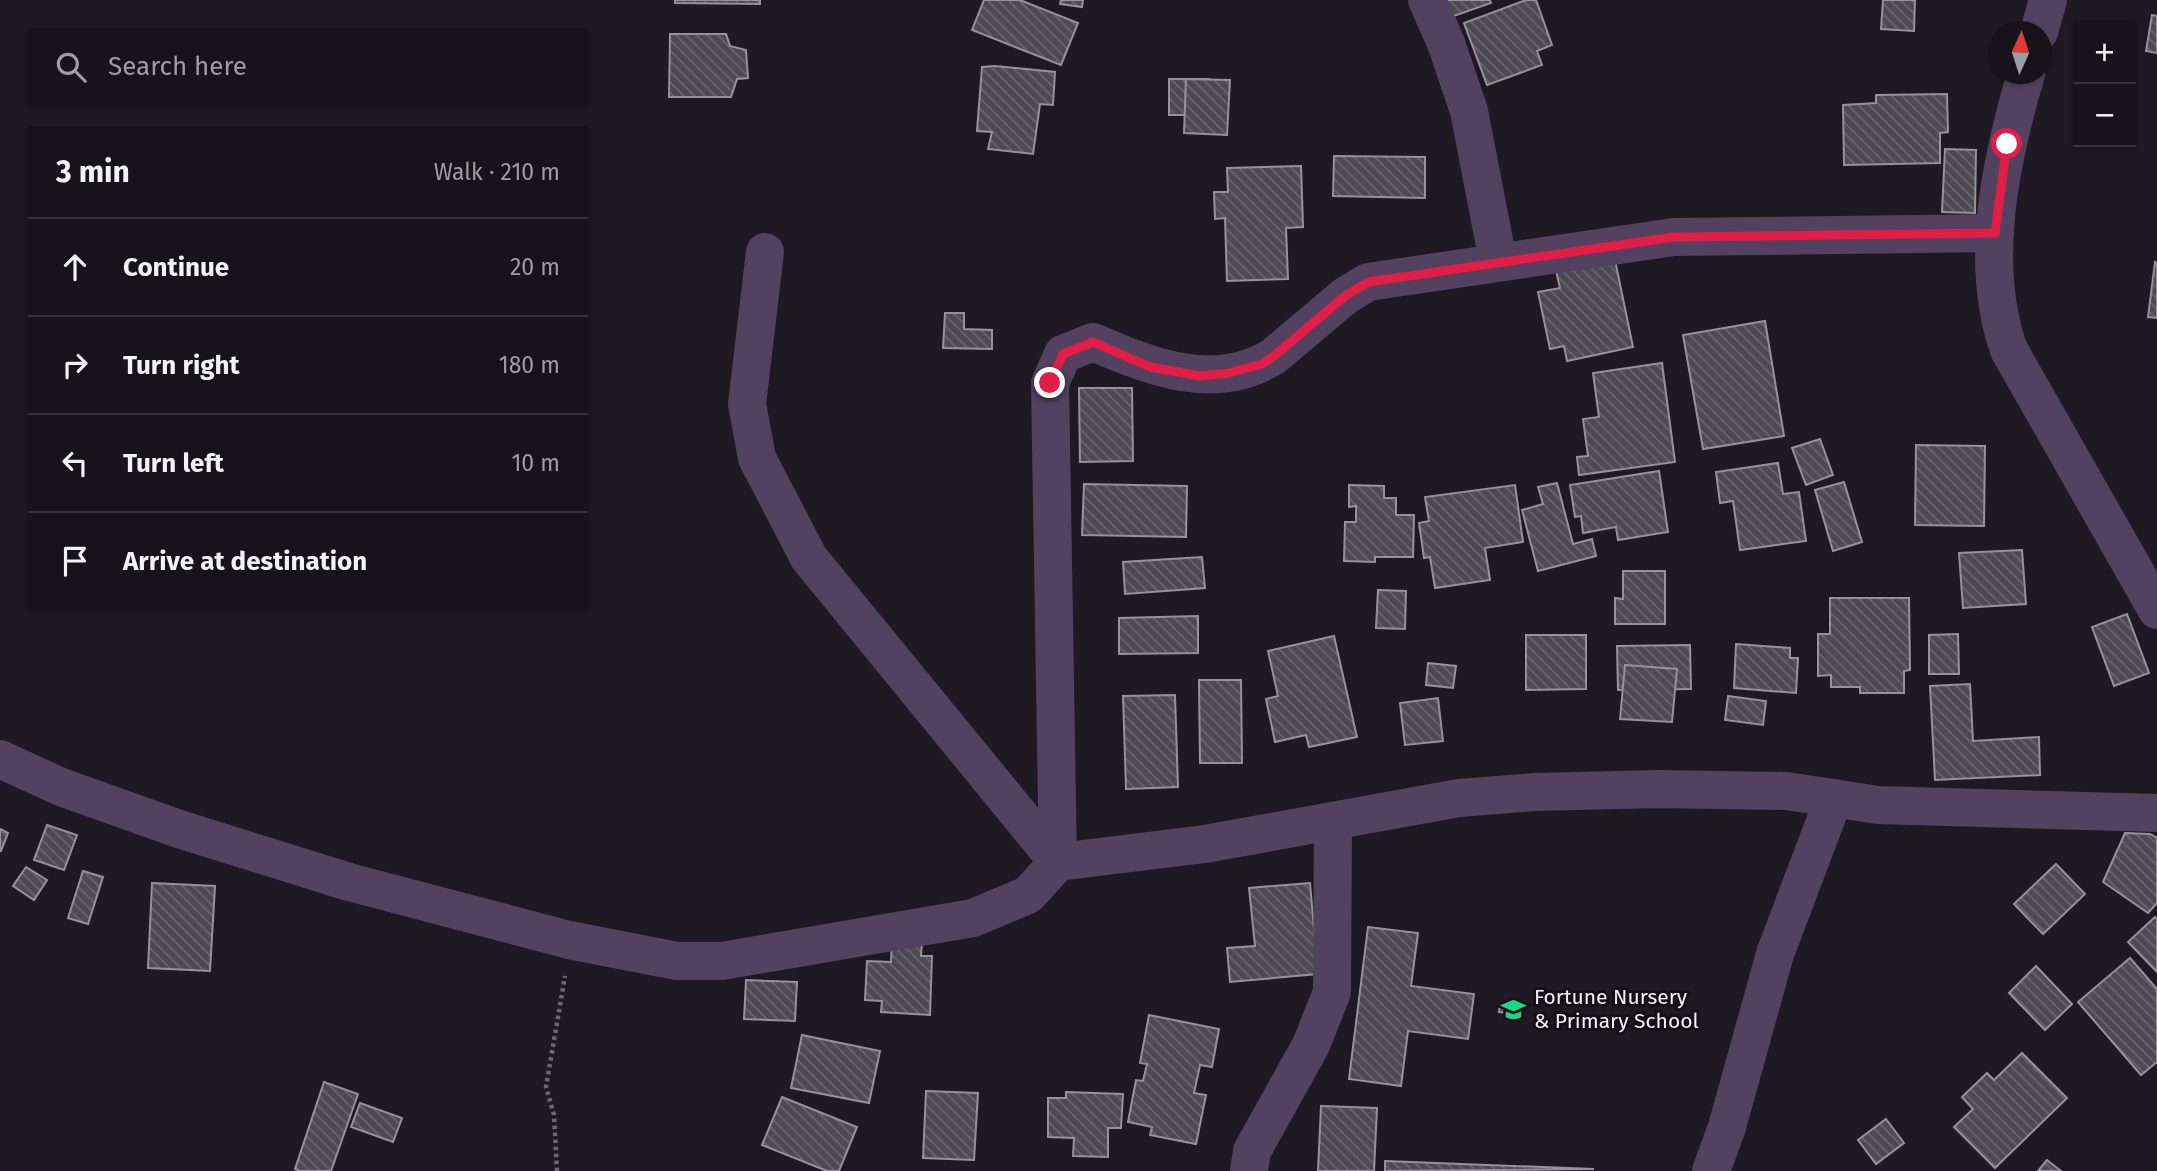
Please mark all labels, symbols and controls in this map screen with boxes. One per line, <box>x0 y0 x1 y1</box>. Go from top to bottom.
north arrow <box>1989 21 2052 84</box>
map controls <box>2073 21 2136 147</box>
button: + <box>2073 21 2136 84</box>
search box <box>28 28 588 105</box>
icon: search <box>52 48 90 86</box>
text: Search here <box>108 51 247 82</box>
button: − <box>2073 84 2136 147</box>
route start <box>1991 128 2022 159</box>
text: 3 min <box>56 154 130 190</box>
text: Walk · 210 m <box>434 158 560 186</box>
icon: ahead <box>56 248 94 286</box>
text: Continue <box>123 252 229 283</box>
text: 20 m <box>510 253 560 281</box>
icon: right <box>56 346 94 384</box>
text: Turn right <box>123 350 240 381</box>
text: 180 m <box>499 351 560 379</box>
route end <box>1034 367 1065 398</box>
icon: left <box>56 444 94 482</box>
text: Turn left <box>123 448 224 479</box>
text: 10 m <box>511 449 560 477</box>
icon: arrive <box>56 542 94 580</box>
text: Arrive at destination <box>123 546 367 577</box>
place label: Fortune Nursery & Primary School <box>1534 984 1699 1034</box>
school or university icon: Fortune Nursery & Primary School <box>1500 995 1528 1023</box>

